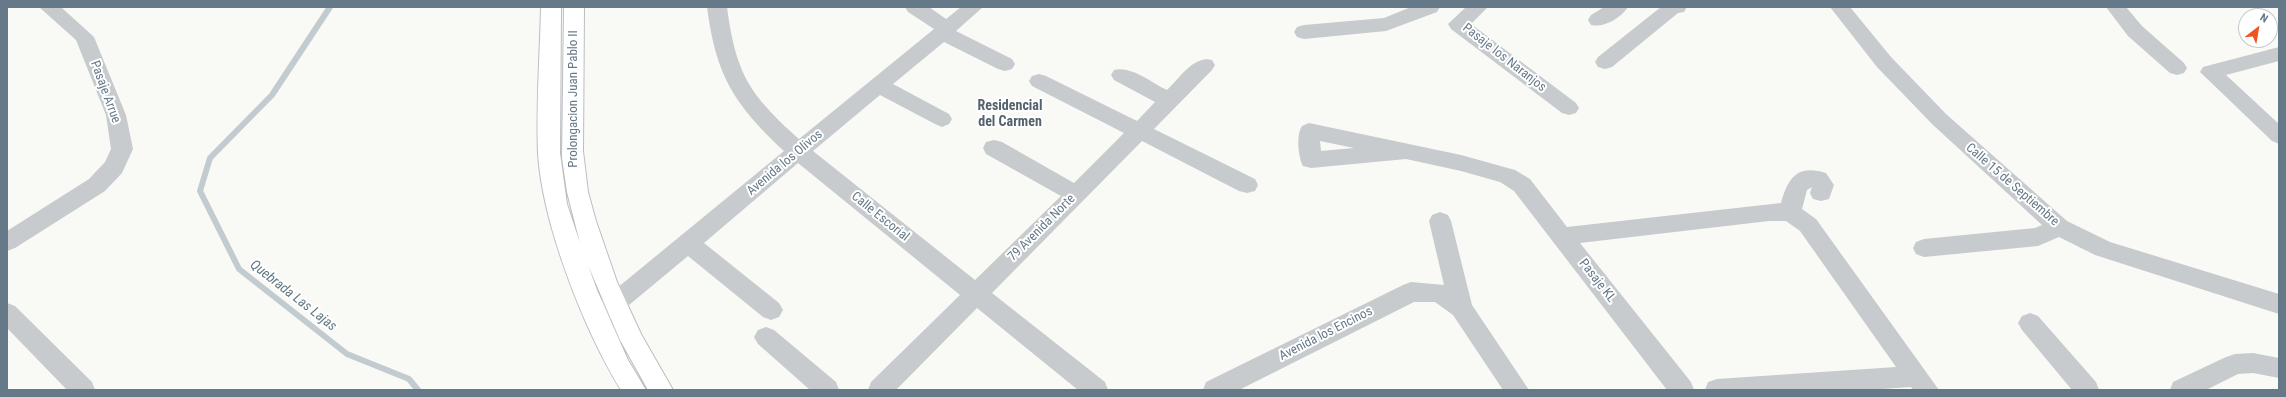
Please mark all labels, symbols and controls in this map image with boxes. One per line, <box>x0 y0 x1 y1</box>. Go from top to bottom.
north arrow <box>2238 8 2278 48</box>
text: N <box>2258 11 2270 25</box>
street label: Pasaje los Naranjos <box>1459 21 1549 95</box>
street label: Prolongacion Juan Pablo II <box>566 30 582 168</box>
street label: Pasaje Arrue <box>87 59 123 125</box>
district label: Residencial del Carmen <box>978 98 1042 130</box>
street label: Avenida los Olivos <box>744 127 826 199</box>
street label: Calle 15 de Septiembre <box>1962 140 2062 230</box>
street label: Calle Escorial <box>848 189 912 245</box>
street label: 79 Avenida Norte <box>1005 191 1079 265</box>
street label: Pasaje KL <box>1575 256 1619 306</box>
water label: Quebrada Las Lajas <box>246 257 340 335</box>
street label: Avenida los Encinos <box>1277 304 1375 364</box>

